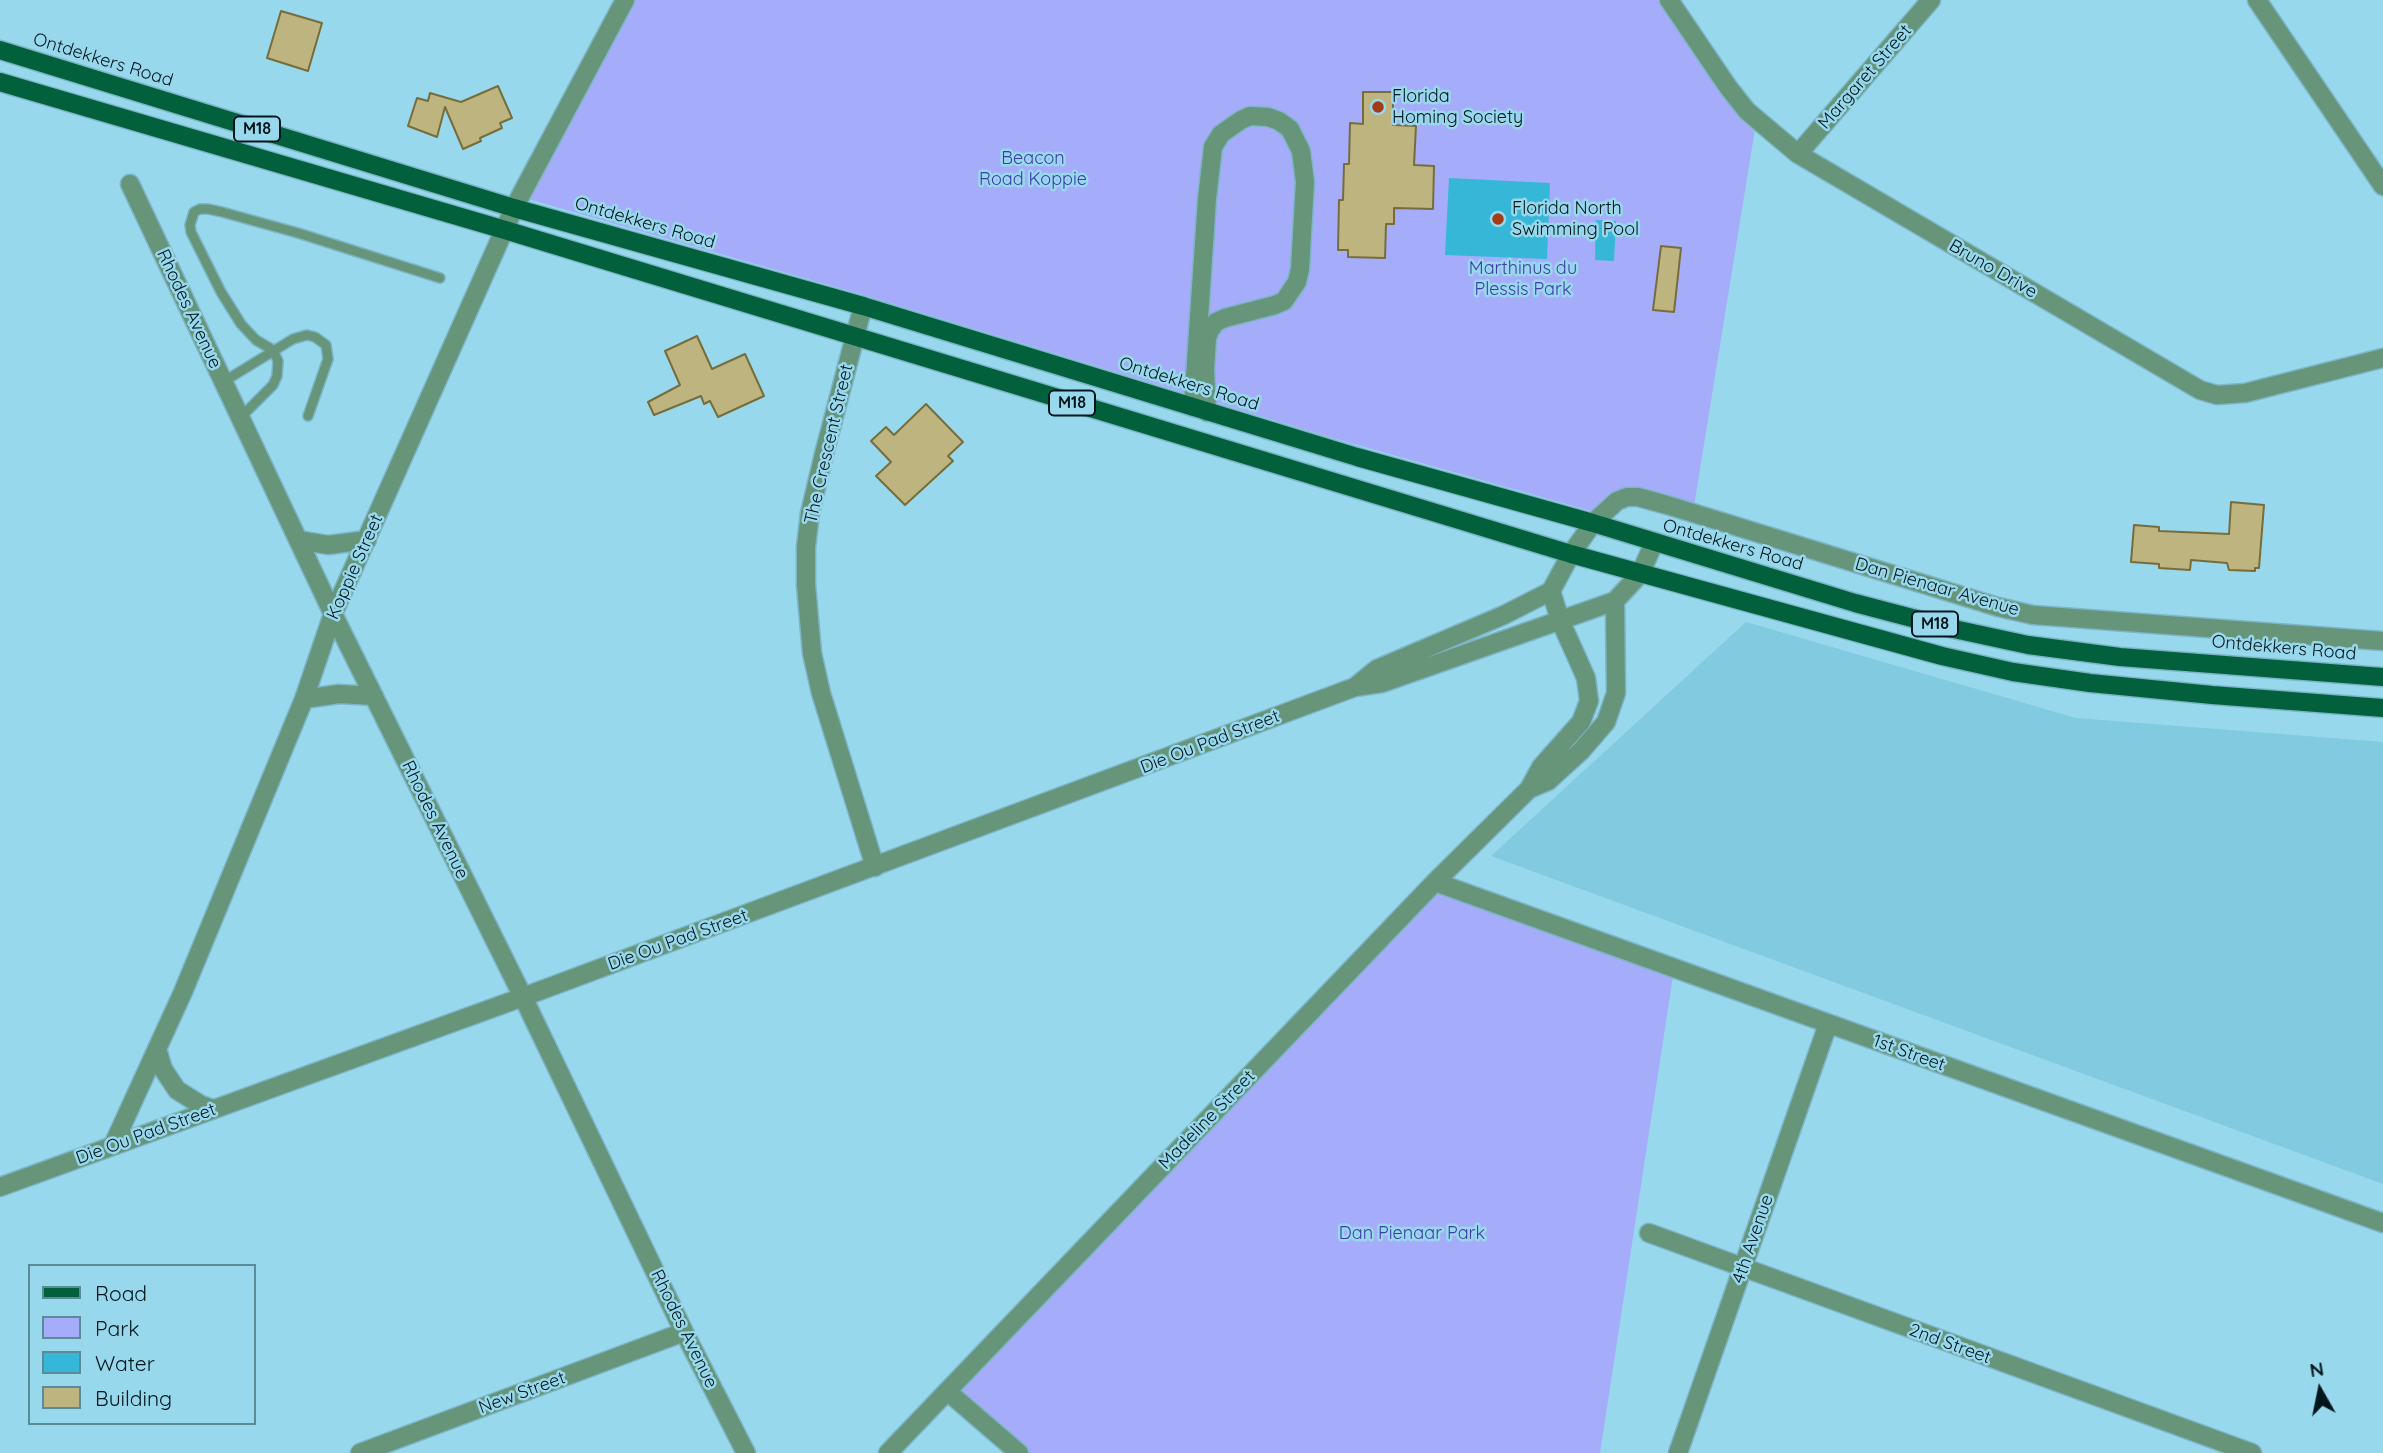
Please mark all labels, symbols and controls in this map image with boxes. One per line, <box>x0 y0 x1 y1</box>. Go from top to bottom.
street label: Margaret Street <box>1814 20 1916 134</box>
street label: Ontdekkers Road <box>30 28 176 92</box>
place label: Florida Homing Society <box>1392 86 1523 128</box>
marker: Florida Homing Society <box>1370 99 1386 115</box>
road number: M18 <box>234 116 280 141</box>
park label: Beacon Road Koppie <box>979 148 1087 190</box>
street label: Ontdekkers Road <box>572 193 718 253</box>
place label: Florida North Swimming Pool <box>1512 198 1639 241</box>
marker: Florida North Swimming Pool <box>1490 211 1506 227</box>
street label: Bruno Drive <box>1945 235 2041 303</box>
street label: Rhodes Avenue <box>152 246 226 372</box>
park label: Marthinus du Plessis Park <box>1469 258 1577 300</box>
street label: Ontdekkers Road <box>1116 352 1262 416</box>
street label: The Crescent Street <box>800 362 858 526</box>
road number: M18 <box>1049 390 1095 416</box>
street label: Koppie Street <box>322 511 388 623</box>
street label: Ontdekkers Road <box>1660 515 1806 575</box>
street label: Dan Pienaar Avenue <box>1852 553 2022 621</box>
road number: M18 <box>1912 611 1958 636</box>
street label: Ontdekkers Road <box>2211 631 2357 665</box>
street label: Die Ou Pad Street <box>1137 706 1283 778</box>
street label: Rhodes Avenue <box>397 757 473 883</box>
street label: Die Ou Pad Street <box>605 905 751 975</box>
street label: 1st Street <box>1870 1030 1948 1076</box>
street label: Madeline Street <box>1154 1066 1260 1174</box>
street label: Die Ou Pad Street <box>73 1099 219 1169</box>
street label: 4th Avenue <box>1728 1192 1778 1286</box>
park label: Dan Pienaar Park <box>1339 1223 1485 1245</box>
legend <box>28 1264 256 1425</box>
street label: Rhodes Avenue <box>646 1266 722 1392</box>
text: Road <box>95 1280 147 1306</box>
text: Park <box>95 1315 139 1341</box>
street label: 2nd Street <box>1906 1319 1994 1369</box>
text: Water <box>95 1350 155 1376</box>
north arrow <box>2285 1355 2355 1425</box>
text: N <box>2308 1356 2325 1382</box>
street label: New Street <box>476 1367 568 1419</box>
text: Building <box>95 1385 172 1411</box>

